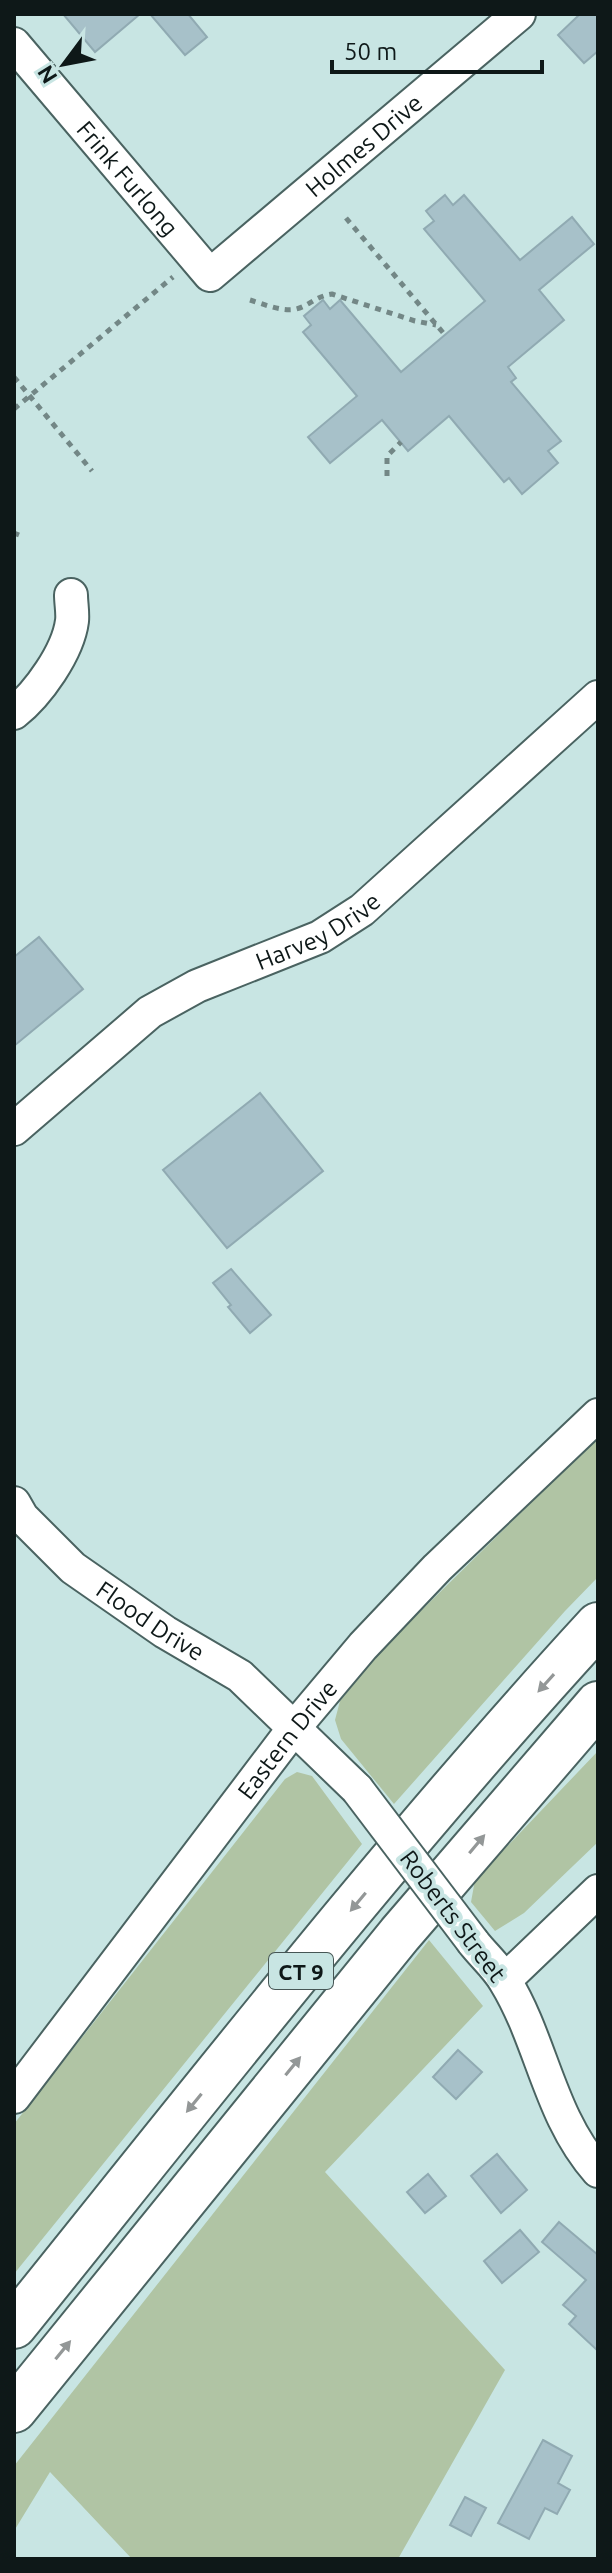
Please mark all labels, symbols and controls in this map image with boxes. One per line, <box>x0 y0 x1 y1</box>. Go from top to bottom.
north arrow <box>24 24 104 104</box>
scale bar <box>332 24 542 74</box>
text: 50 m <box>344 38 397 65</box>
text: N <box>32 61 62 88</box>
street label: Holmes Drive <box>300 89 427 202</box>
street label: Frink Furlong <box>72 116 184 241</box>
street label: Harvey Drive <box>252 887 385 975</box>
street label: Flood Drive <box>92 1575 209 1666</box>
street label: Eastern Drive <box>232 1674 342 1804</box>
one-way arrow <box>537 1674 555 1693</box>
one-way arrow <box>468 1835 485 1855</box>
street label: Roberts Street <box>395 1845 512 1988</box>
one-way arrow <box>350 1891 367 1911</box>
road number: CT 9 <box>269 1953 333 1989</box>
one-way arrow <box>284 2056 300 2076</box>
one-way arrow <box>186 2093 203 2113</box>
one-way arrow <box>54 2340 71 2360</box>

